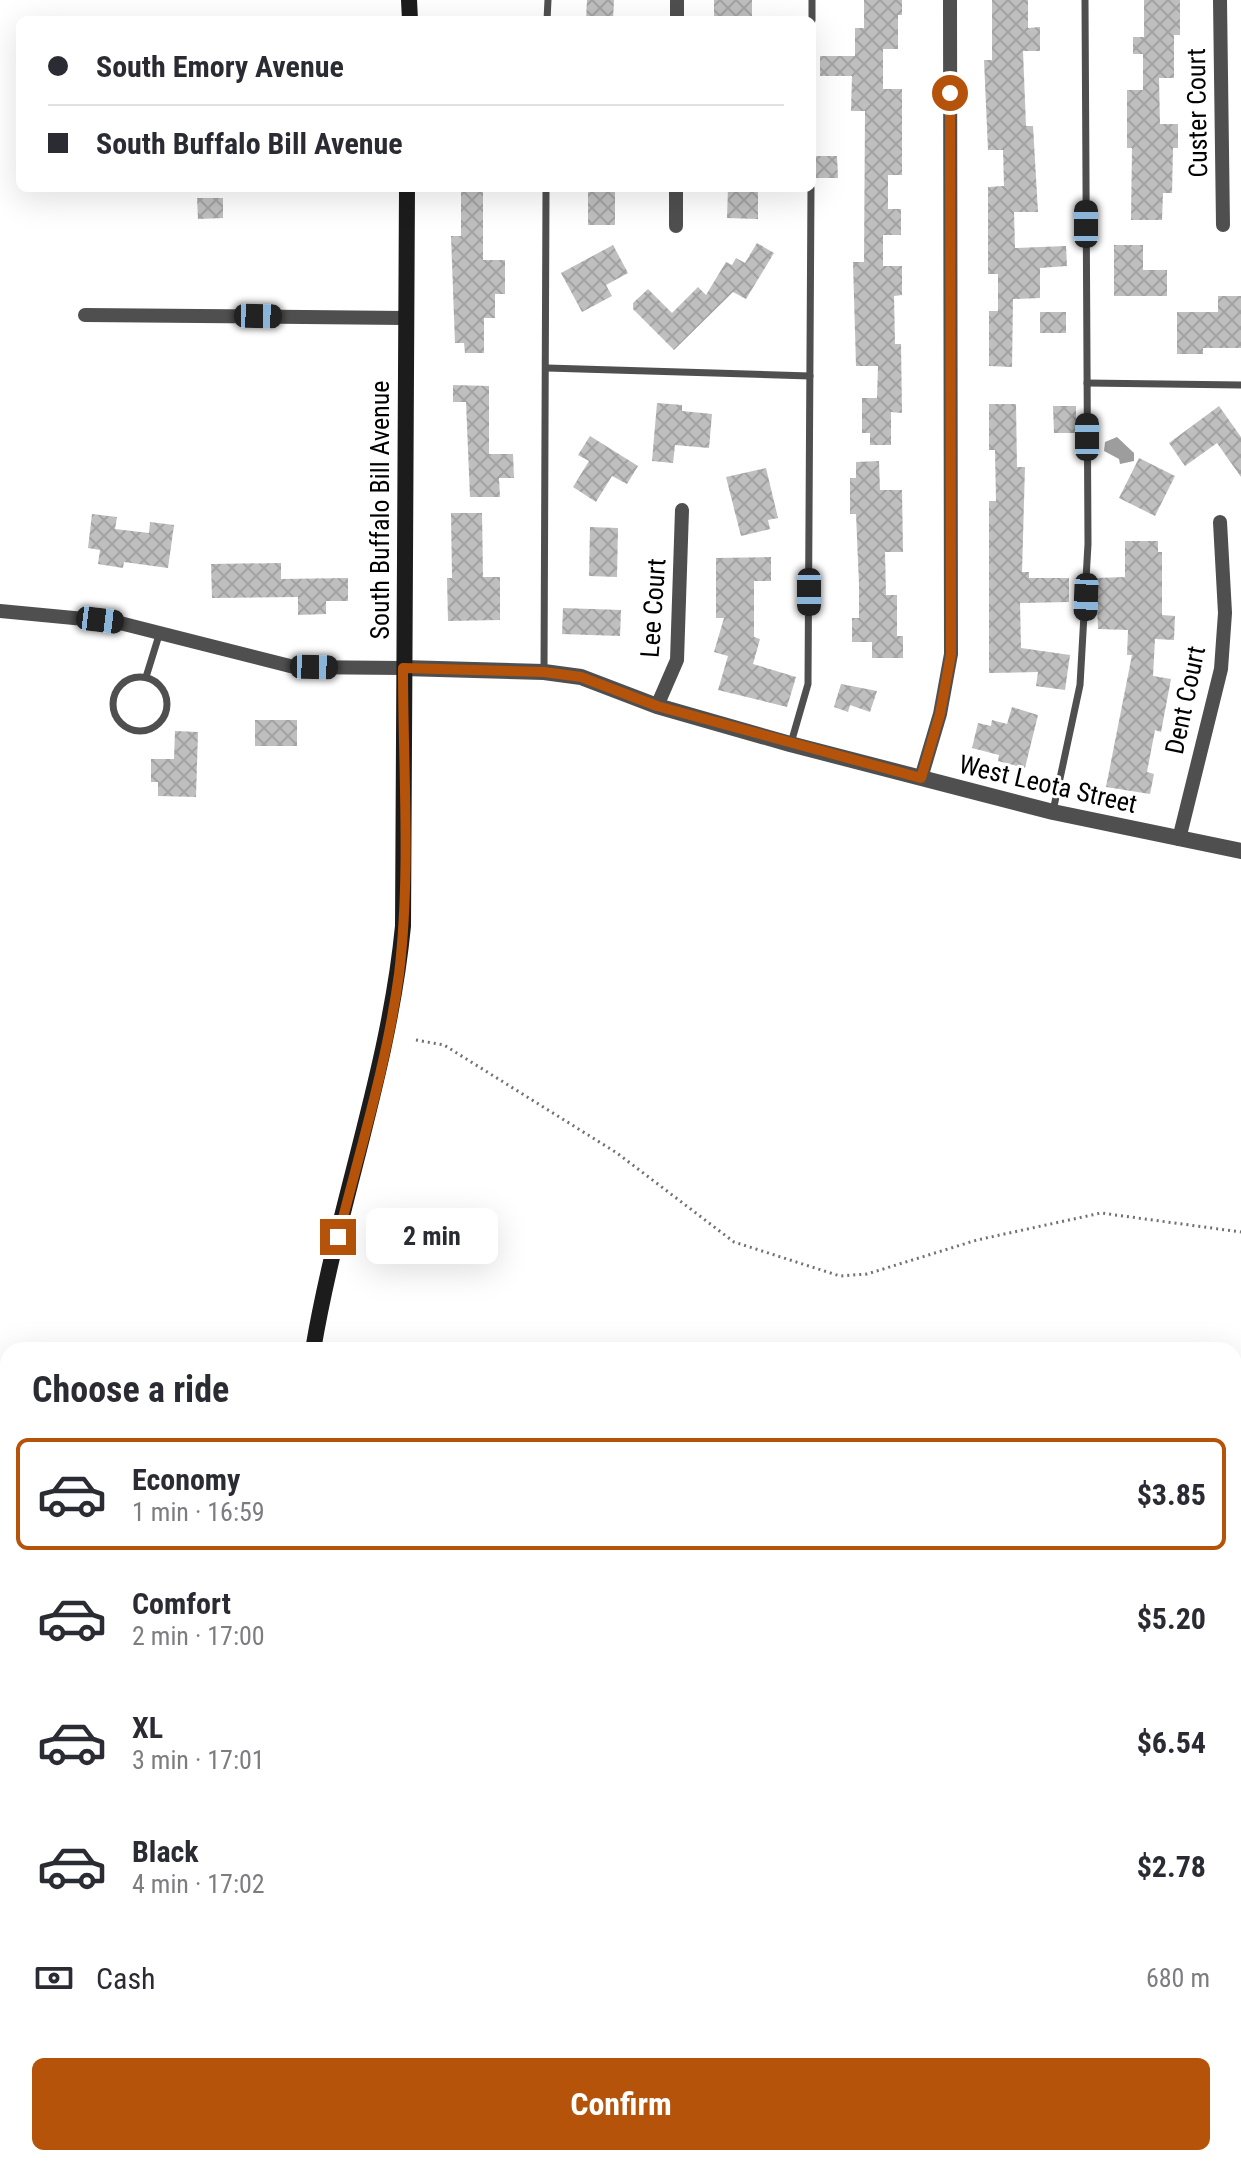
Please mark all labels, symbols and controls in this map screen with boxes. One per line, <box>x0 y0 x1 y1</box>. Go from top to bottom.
street label: Custer Court <box>1181 48 1213 178</box>
text: South Emory Avenue <box>96 49 344 84</box>
route start <box>932 75 968 111</box>
text: South Buffalo Bill Avenue <box>96 126 403 161</box>
car <box>1074 200 1098 248</box>
car <box>234 304 282 328</box>
street label: South Buffalo Bill Avenue <box>365 381 395 639</box>
car <box>1075 413 1099 461</box>
street label: Lee Court <box>635 557 671 659</box>
car <box>797 568 821 616</box>
car <box>1073 573 1099 621</box>
car <box>75 605 125 635</box>
street label: Dent Court <box>1159 643 1211 757</box>
car <box>290 655 338 679</box>
street label: West Leota Street <box>956 749 1140 819</box>
callout: 2 min <box>366 1209 498 1265</box>
route end <box>320 1219 356 1255</box>
text: 2 min <box>403 1221 461 1251</box>
text: Choose a ride <box>32 1369 229 1411</box>
icon: car <box>36 1458 108 1530</box>
text: Economy <box>132 1462 240 1497</box>
text: $3.85 <box>1137 1477 1206 1512</box>
text: 1 min · 16:59 <box>132 1497 265 1527</box>
icon: car <box>36 1582 108 1654</box>
text: Comfort <box>132 1586 231 1621</box>
text: $5.20 <box>1137 1601 1206 1636</box>
text: 2 min · 17:00 <box>132 1621 265 1651</box>
icon: car <box>36 1706 108 1778</box>
text: XL <box>132 1710 163 1745</box>
text: $6.54 <box>1137 1725 1206 1760</box>
text: 3 min · 17:01 <box>132 1745 265 1775</box>
icon: car <box>36 1830 108 1902</box>
text: Black <box>132 1834 199 1869</box>
text: $2.78 <box>1137 1849 1206 1884</box>
text: 4 min · 17:02 <box>132 1869 265 1899</box>
icon: cash <box>32 1956 76 2000</box>
text: Cash <box>96 1961 156 1996</box>
text: 680 m <box>1146 1963 1210 1993</box>
button: Confirm <box>32 2058 1210 2150</box>

